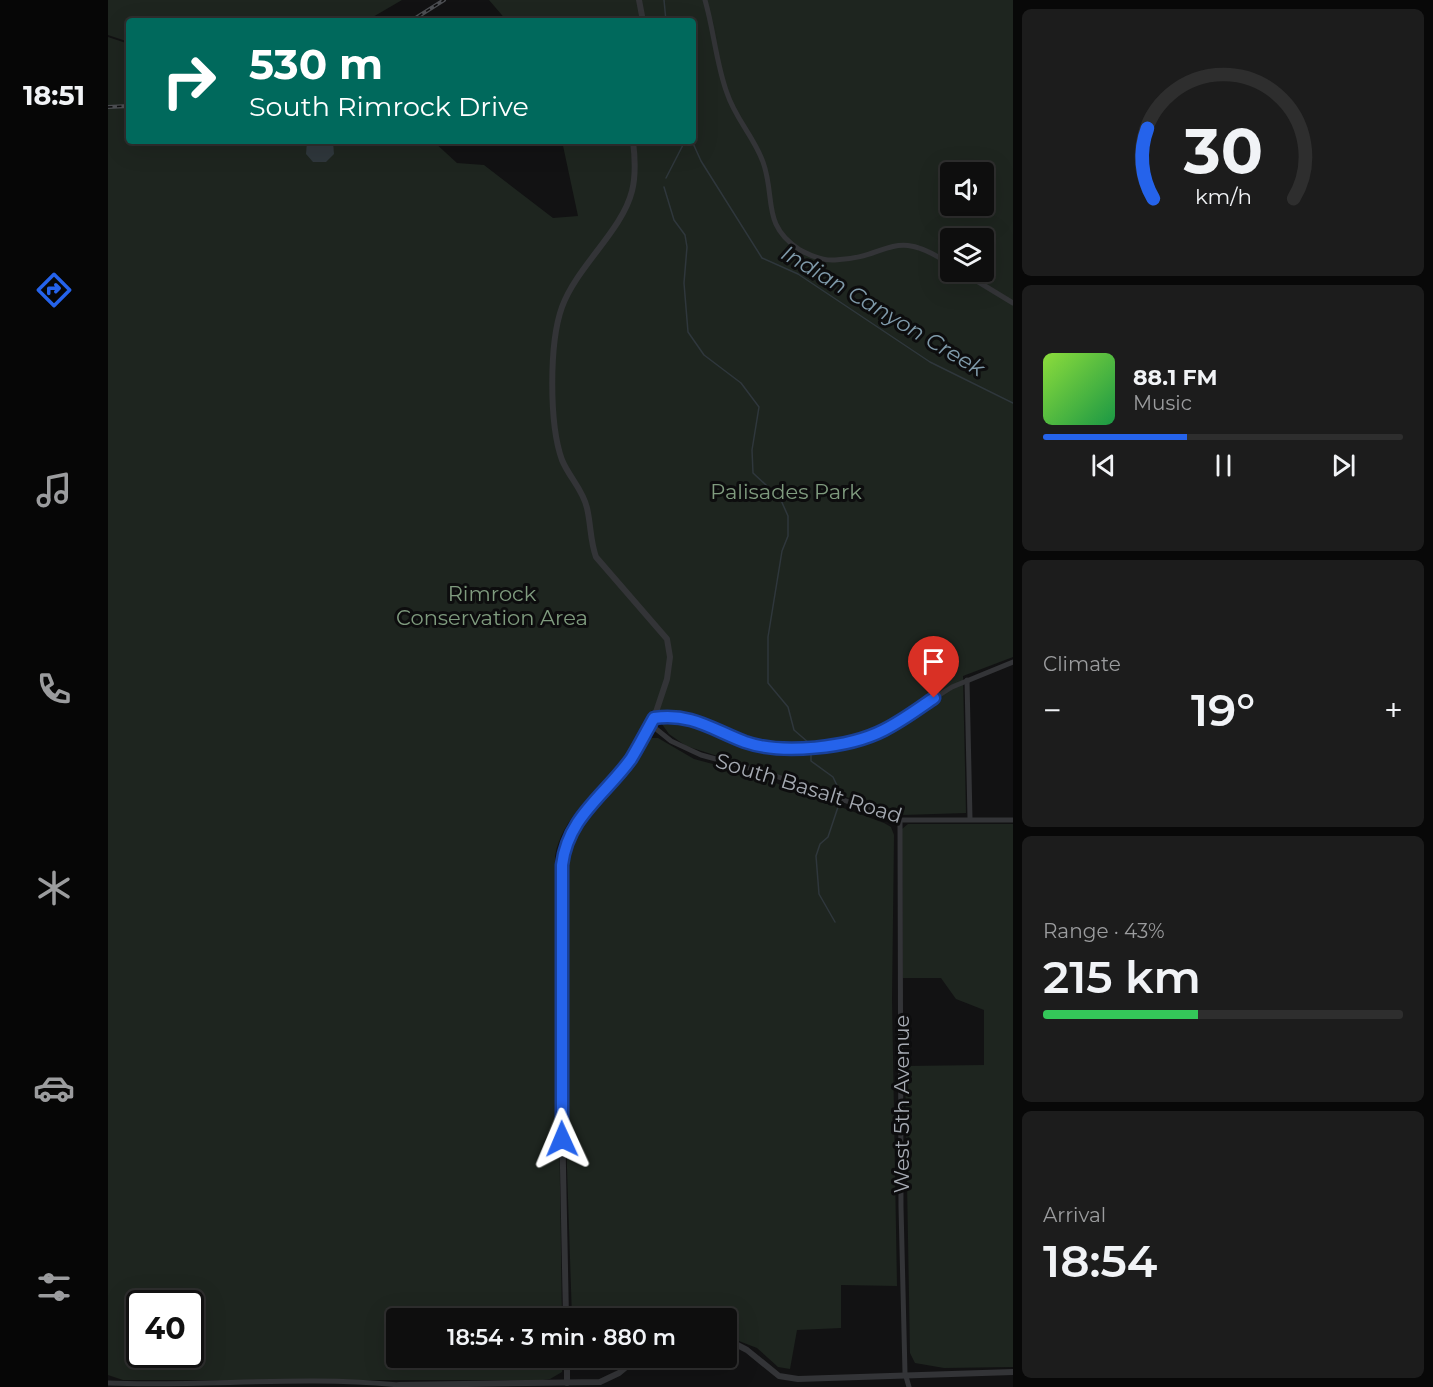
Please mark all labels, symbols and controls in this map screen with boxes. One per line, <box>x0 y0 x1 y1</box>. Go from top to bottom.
text: 530 m <box>249 38 383 90</box>
icon: right <box>150 42 228 120</box>
text: 18:51 <box>23 79 85 112</box>
text: South Rimrock Drive <box>249 90 529 123</box>
text: 30 <box>1182 113 1263 189</box>
map controls <box>940 162 994 282</box>
button: sound <box>940 162 994 216</box>
text: km/h <box>1194 184 1252 210</box>
button: layers <box>940 228 994 282</box>
water label: Indian Canyon Creek <box>776 240 990 383</box>
icon: directions <box>33 269 75 311</box>
text: 88.1 FM <box>1133 364 1218 391</box>
text: Music <box>1133 391 1192 415</box>
icon: previous <box>1087 449 1120 482</box>
icon: pause <box>1207 449 1240 482</box>
icon: next <box>1327 449 1360 482</box>
icon: music <box>33 469 75 511</box>
park label: Palisades Park <box>710 479 862 504</box>
park label: Rimrock Conservation Area <box>396 581 588 630</box>
pin <box>908 636 959 698</box>
icon: arrive <box>917 645 950 678</box>
text: Climate <box>1043 652 1121 676</box>
icon: phone <box>33 668 75 710</box>
text: 19° <box>1191 682 1255 737</box>
text: − <box>1043 690 1062 730</box>
text: + <box>1384 690 1403 730</box>
street label: South Basalt Road <box>713 748 905 828</box>
icon: climate <box>33 867 75 909</box>
text: Range · 43% <box>1043 919 1165 943</box>
text: 215 km <box>1043 949 1201 1004</box>
street label: West 5th Avenue <box>889 1015 914 1193</box>
icon: car <box>33 1067 75 1109</box>
position arrow <box>530 1107 594 1171</box>
text: Arrival <box>1043 1203 1106 1227</box>
text: 18:54 <box>1043 1233 1157 1288</box>
icon: filters <box>33 1266 75 1308</box>
speed limit sign: 40 <box>126 1290 204 1368</box>
text: 18:54 · 3 min · 880 m <box>447 1324 676 1351</box>

